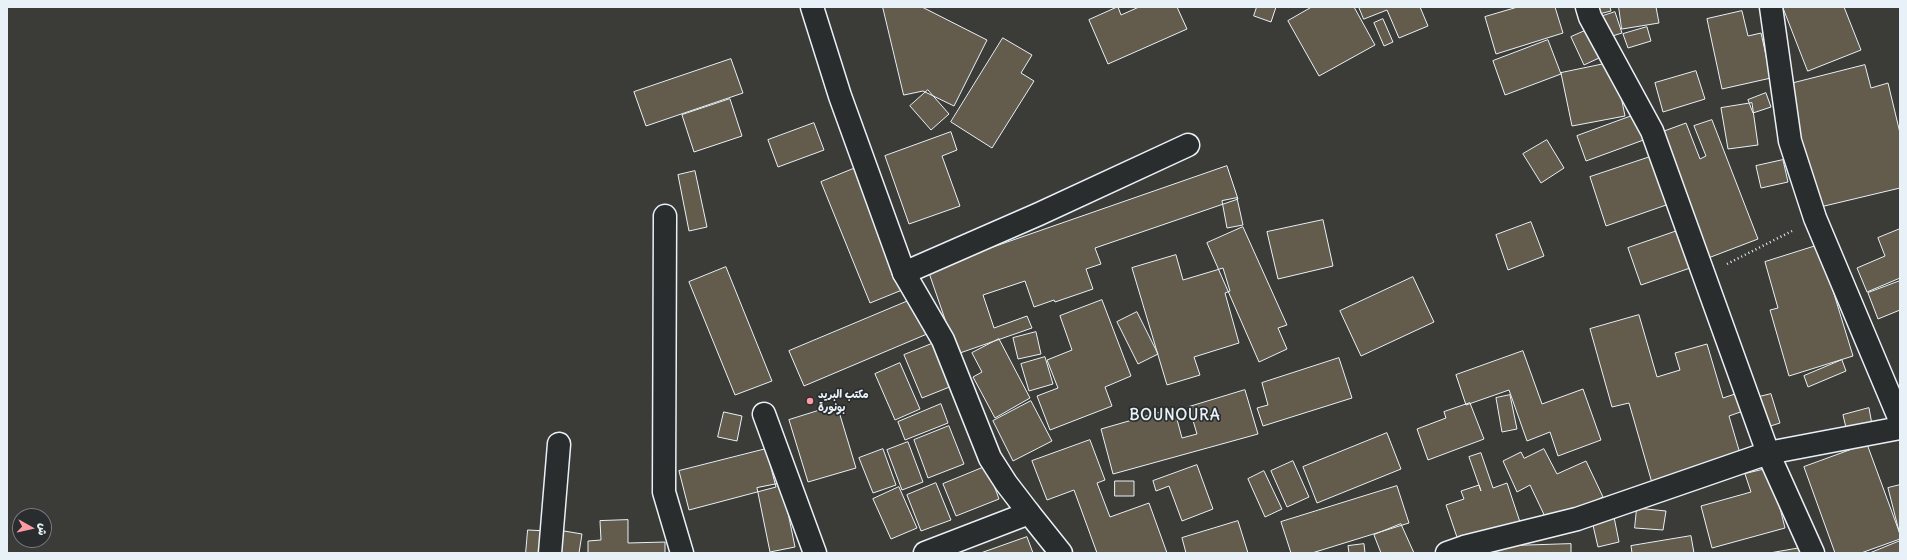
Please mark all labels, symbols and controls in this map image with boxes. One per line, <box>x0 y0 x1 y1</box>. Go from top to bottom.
place label: مكتب البريد بونورة <box>818 388 869 414</box>
marker: مكتب البريد بونورة <box>805 396 815 406</box>
district label: BOUNOURA <box>1129 407 1221 425</box>
north arrow <box>12 508 52 548</box>
text: ش <box>35 523 51 536</box>

